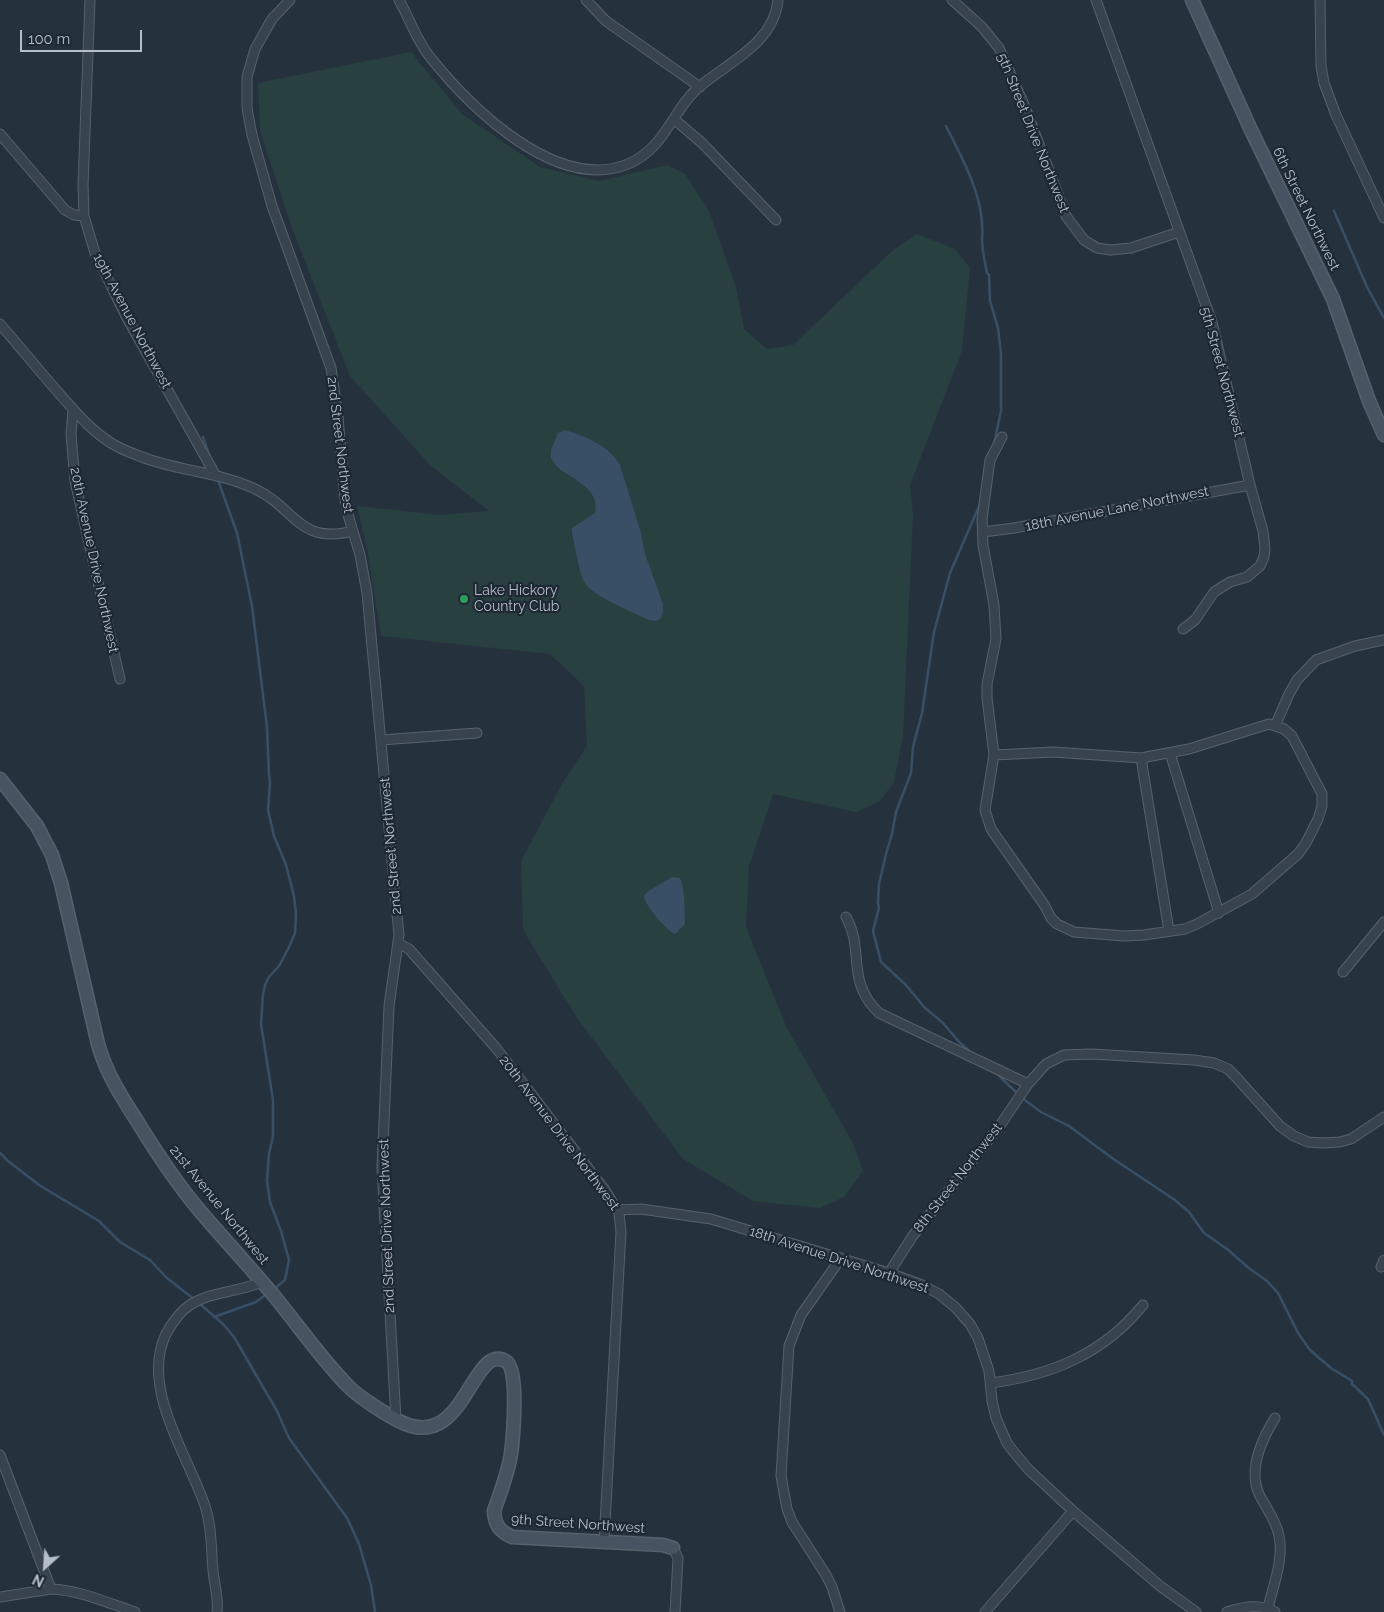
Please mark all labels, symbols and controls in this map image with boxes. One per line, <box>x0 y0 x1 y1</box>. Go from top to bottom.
scale bar <box>22 20 145 52</box>
text: 100 m <box>28 30 70 48</box>
street label: 5th Street Drive Northwest <box>993 51 1073 215</box>
street label: 6th Street Northwest <box>1269 145 1343 273</box>
street label: 19th Avenue Northwest <box>89 251 175 391</box>
street label: 5th Street Northwest <box>1197 305 1247 439</box>
street label: 2nd Street Northwest <box>323 376 357 514</box>
street label: 20th Avenue Drive Northwest <box>66 466 122 654</box>
street label: 18th Avenue Lane Northwest <box>1024 483 1210 535</box>
place label: Lake Hickory Country Club <box>474 583 559 616</box>
marker: Lake Hickory Country Club <box>458 593 470 605</box>
street label: 2nd Street Northwest <box>377 777 405 915</box>
street label: 20th Avenue Drive Northwest <box>495 1052 623 1214</box>
street label: 8th Street Northwest <box>910 1120 1006 1236</box>
street label: 2nd Street Drive Northwest <box>376 1139 398 1313</box>
street label: 21st Avenue Northwest <box>166 1142 272 1268</box>
street label: 18th Avenue Drive Northwest <box>747 1223 931 1297</box>
street label: 9th Street Northwest <box>510 1511 646 1537</box>
north arrow <box>20 1542 70 1592</box>
text: N <box>30 1571 47 1590</box>

